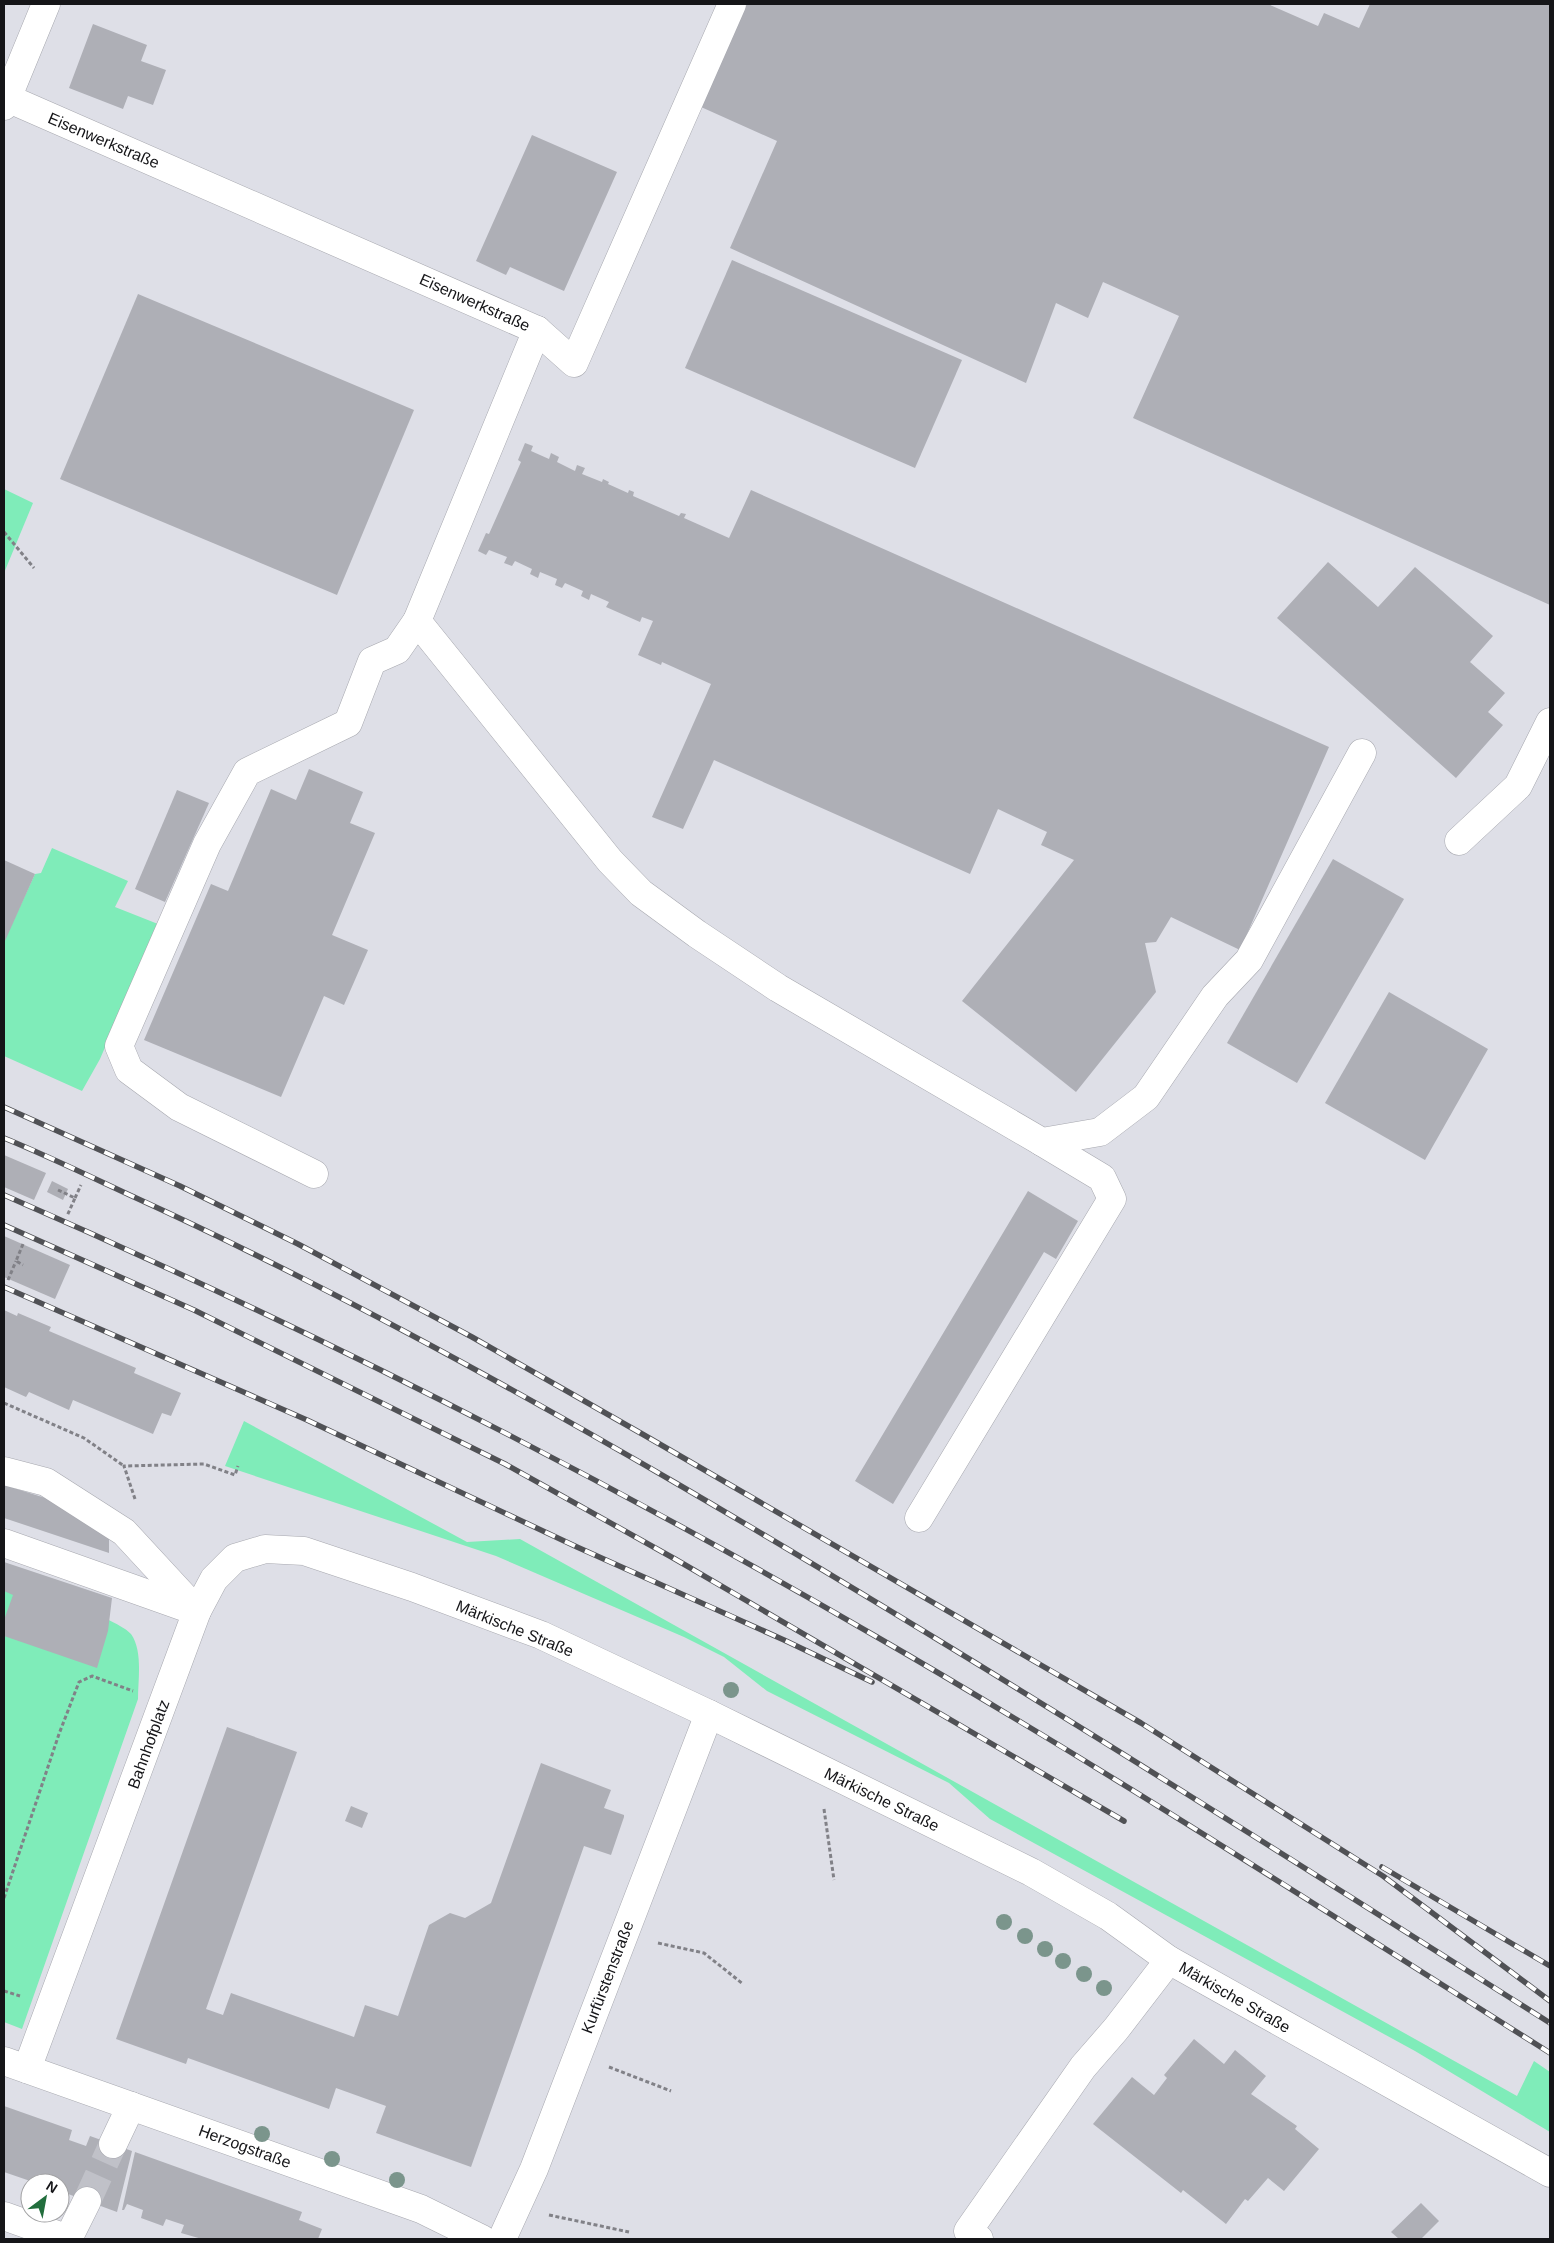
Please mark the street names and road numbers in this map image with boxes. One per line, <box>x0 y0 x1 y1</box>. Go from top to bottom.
street label: Eisenwerkstraße <box>46 109 162 172</box>
street label: Eisenwerkstraße <box>417 270 533 334</box>
street label: Märkische Straße <box>454 1597 576 1660</box>
street label: Bahnhofplatz <box>125 1697 172 1791</box>
street label: Märkische Straße <box>822 1764 942 1835</box>
street label: Kurfürstenstraße <box>578 1918 637 2036</box>
street label: Märkische Straße <box>1176 1959 1293 2036</box>
street label: Herzogstraße <box>196 2122 293 2171</box>

